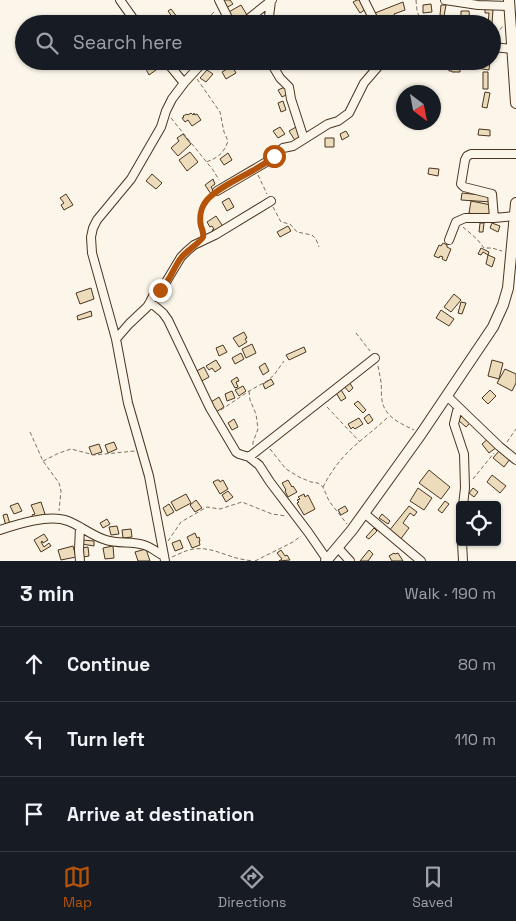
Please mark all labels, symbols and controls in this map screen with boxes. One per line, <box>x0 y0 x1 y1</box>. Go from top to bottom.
search box <box>15 15 501 70</box>
icon: search <box>33 29 61 57</box>
text: Search here <box>73 30 183 55</box>
north arrow <box>396 85 441 130</box>
route start <box>263 145 286 168</box>
route end <box>149 279 172 302</box>
map controls <box>456 501 501 546</box>
button: locate <box>456 501 501 546</box>
text: 3 min <box>20 580 75 607</box>
text: Walk · 190 m <box>405 583 496 604</box>
icon: ahead <box>20 650 48 678</box>
text: Continue <box>67 652 150 677</box>
text: 80 m <box>458 654 496 675</box>
icon: left <box>20 725 48 753</box>
text: Turn left <box>67 727 145 752</box>
text: 110 m <box>454 729 496 750</box>
icon: arrive <box>20 800 48 828</box>
text: Arrive at destination <box>67 802 255 827</box>
tab: Map <box>63 863 92 911</box>
tab: Directions <box>218 863 286 911</box>
tab: Saved <box>412 863 453 911</box>

